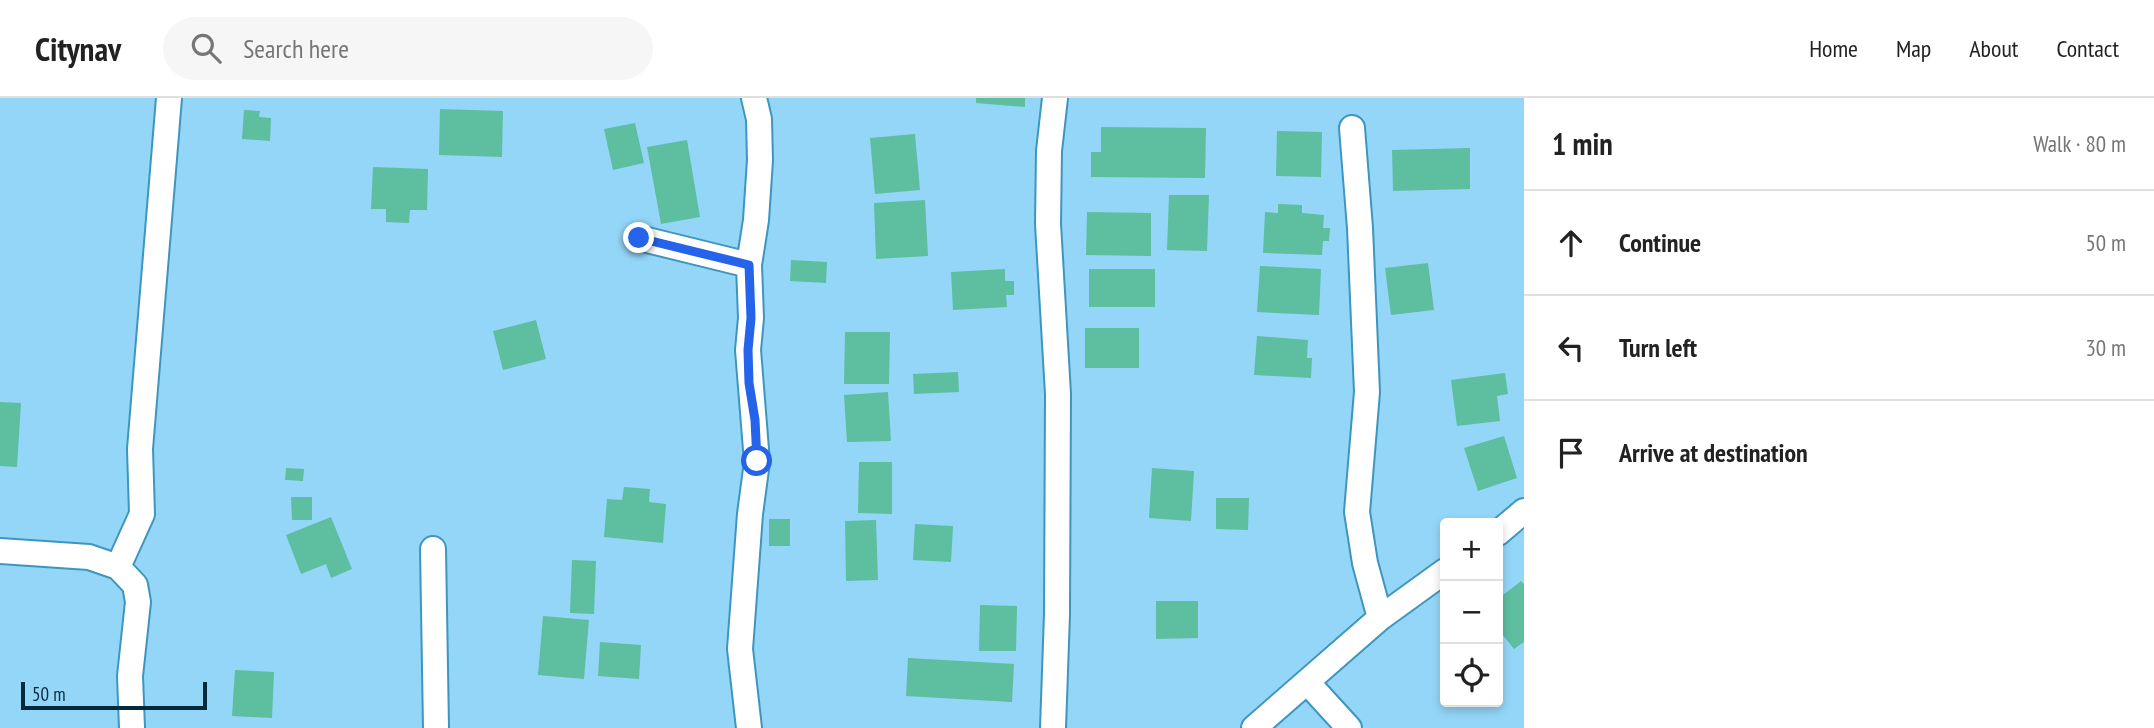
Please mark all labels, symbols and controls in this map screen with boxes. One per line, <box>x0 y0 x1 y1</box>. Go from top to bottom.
search box <box>163 17 653 80</box>
text: Citynav <box>35 27 121 70</box>
icon: search <box>187 29 225 67</box>
text: Search here <box>243 32 349 65</box>
text: Home <box>1809 33 1858 64</box>
text: Map <box>1896 33 1931 64</box>
text: About <box>1969 33 2018 64</box>
text: Contact <box>2056 33 2119 64</box>
text: 1 min <box>1552 124 1613 163</box>
text: Walk · 80 m <box>2033 129 2126 158</box>
route end <box>623 222 654 253</box>
icon: ahead <box>1552 224 1590 262</box>
text: Continue <box>1619 226 1701 259</box>
text: 50 m <box>2085 228 2126 257</box>
icon: left <box>1552 329 1590 367</box>
text: Turn left <box>1619 331 1697 364</box>
text: 30 m <box>2085 333 2126 362</box>
icon: arrive <box>1552 434 1590 472</box>
text: Arrive at destination <box>1619 436 1808 469</box>
route start <box>741 445 772 476</box>
map controls <box>1440 518 1503 707</box>
button: + <box>1440 518 1503 581</box>
button: − <box>1440 581 1503 644</box>
button: locate <box>1440 644 1503 707</box>
scale bar <box>21 679 206 711</box>
text: 50 m <box>32 682 66 706</box>

